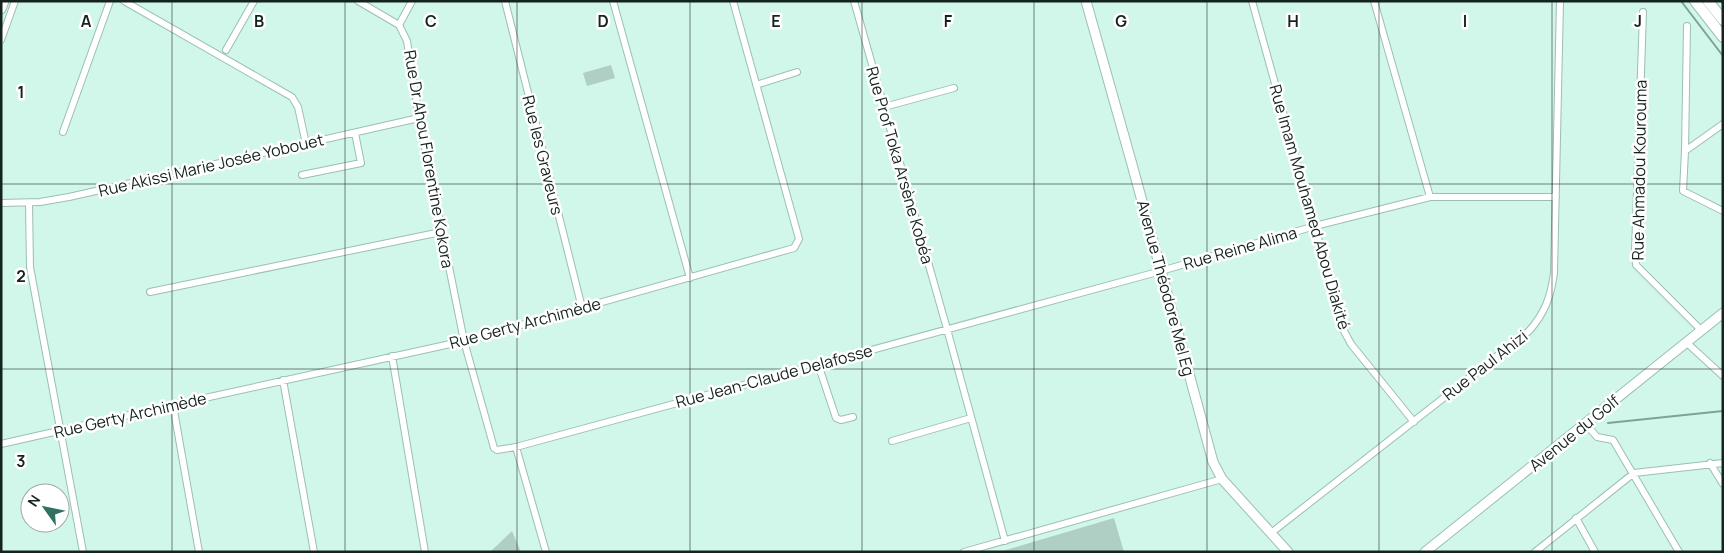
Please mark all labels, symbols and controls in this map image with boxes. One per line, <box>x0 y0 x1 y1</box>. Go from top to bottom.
text: A <box>81 10 92 32</box>
text: B <box>254 10 264 32</box>
text: C <box>425 10 437 32</box>
text: D <box>597 10 609 32</box>
text: E <box>771 10 781 32</box>
text: F <box>944 10 953 32</box>
text: G <box>1115 10 1127 32</box>
text: H <box>1287 10 1299 32</box>
text: I <box>1463 10 1467 32</box>
text: J <box>1634 10 1642 32</box>
street label: Rue Dr Ahou Florentine Kokora <box>399 48 459 270</box>
street label: Rue Prof Toka Arsène Kobéa <box>861 64 939 266</box>
street label: Rue Ahmadou Kourouma <box>1626 79 1652 261</box>
text: 1 <box>17 81 25 103</box>
street label: Rue Imam Mouhamed Abou Diakité <box>1264 82 1356 332</box>
street label: Rue les Graveurs <box>517 93 569 217</box>
street label: Rue Akissi Marie Josée Yobouet <box>96 128 326 202</box>
street label: Avenue Théodore Mel Eg <box>1132 198 1200 378</box>
street label: Rue Reine Alima <box>1181 221 1299 275</box>
text: 2 <box>16 265 26 287</box>
street label: Rue Gerty Archimède <box>447 292 603 354</box>
street label: Rue Paul Ahizi <box>1438 325 1532 405</box>
street label: Rue Jean-Claude Delafosse <box>673 339 875 413</box>
street label: Rue Gerty Archimède <box>52 387 208 443</box>
street label: Avenue du Golf <box>1524 390 1624 476</box>
text: 3 <box>16 450 26 472</box>
north arrow <box>20 483 70 533</box>
text: N <box>23 491 44 510</box>

